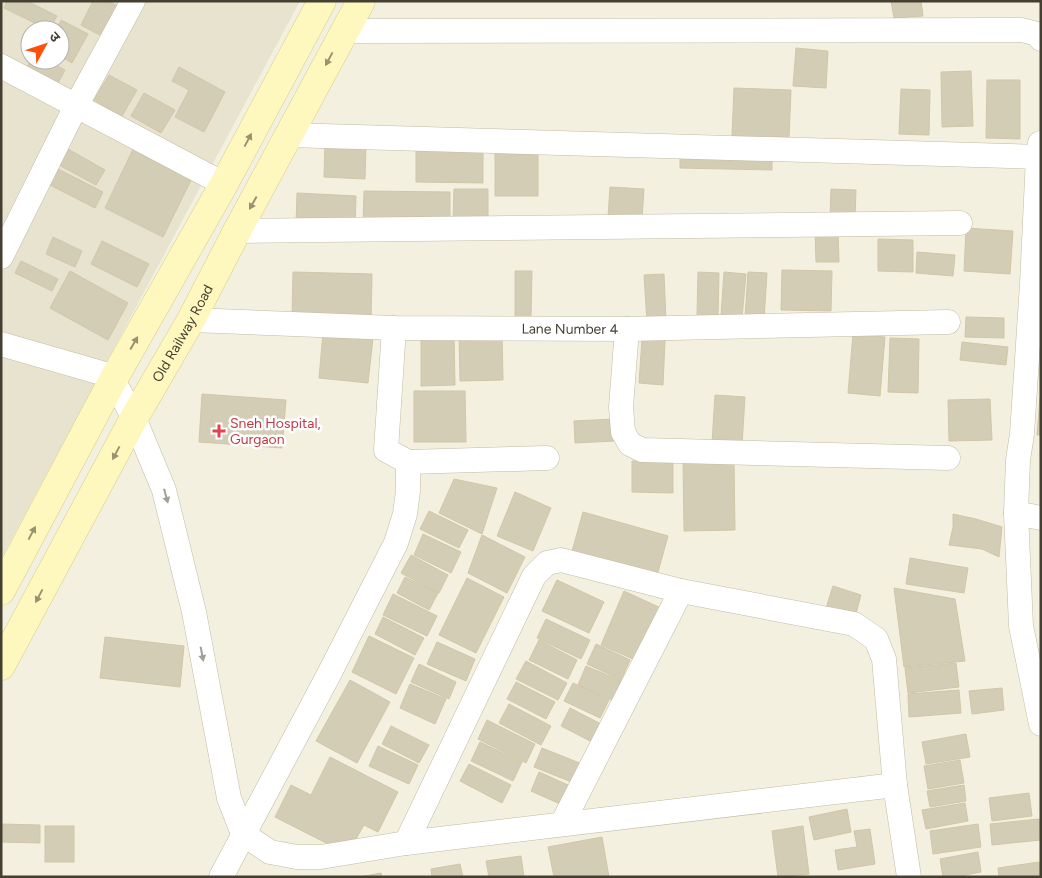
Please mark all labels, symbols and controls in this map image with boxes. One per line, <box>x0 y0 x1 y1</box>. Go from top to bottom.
north arrow <box>20 20 70 70</box>
text: उ <box>45 28 64 46</box>
one-way arrow <box>325 52 333 67</box>
one-way arrow <box>243 134 252 147</box>
one-way arrow <box>249 196 257 210</box>
street label: Old Railway Road <box>149 282 217 385</box>
street label: Lane Number 4 <box>521 321 619 338</box>
one-way arrow <box>129 337 138 350</box>
place label: Sneh Hospital, Gurgaon <box>230 415 321 448</box>
marker: Sneh Hospital, Gurgaon <box>212 424 226 438</box>
one-way arrow <box>112 446 120 460</box>
one-way arrow <box>162 489 170 504</box>
one-way arrow <box>28 525 36 540</box>
one-way arrow <box>35 589 43 603</box>
one-way arrow <box>198 647 206 663</box>

